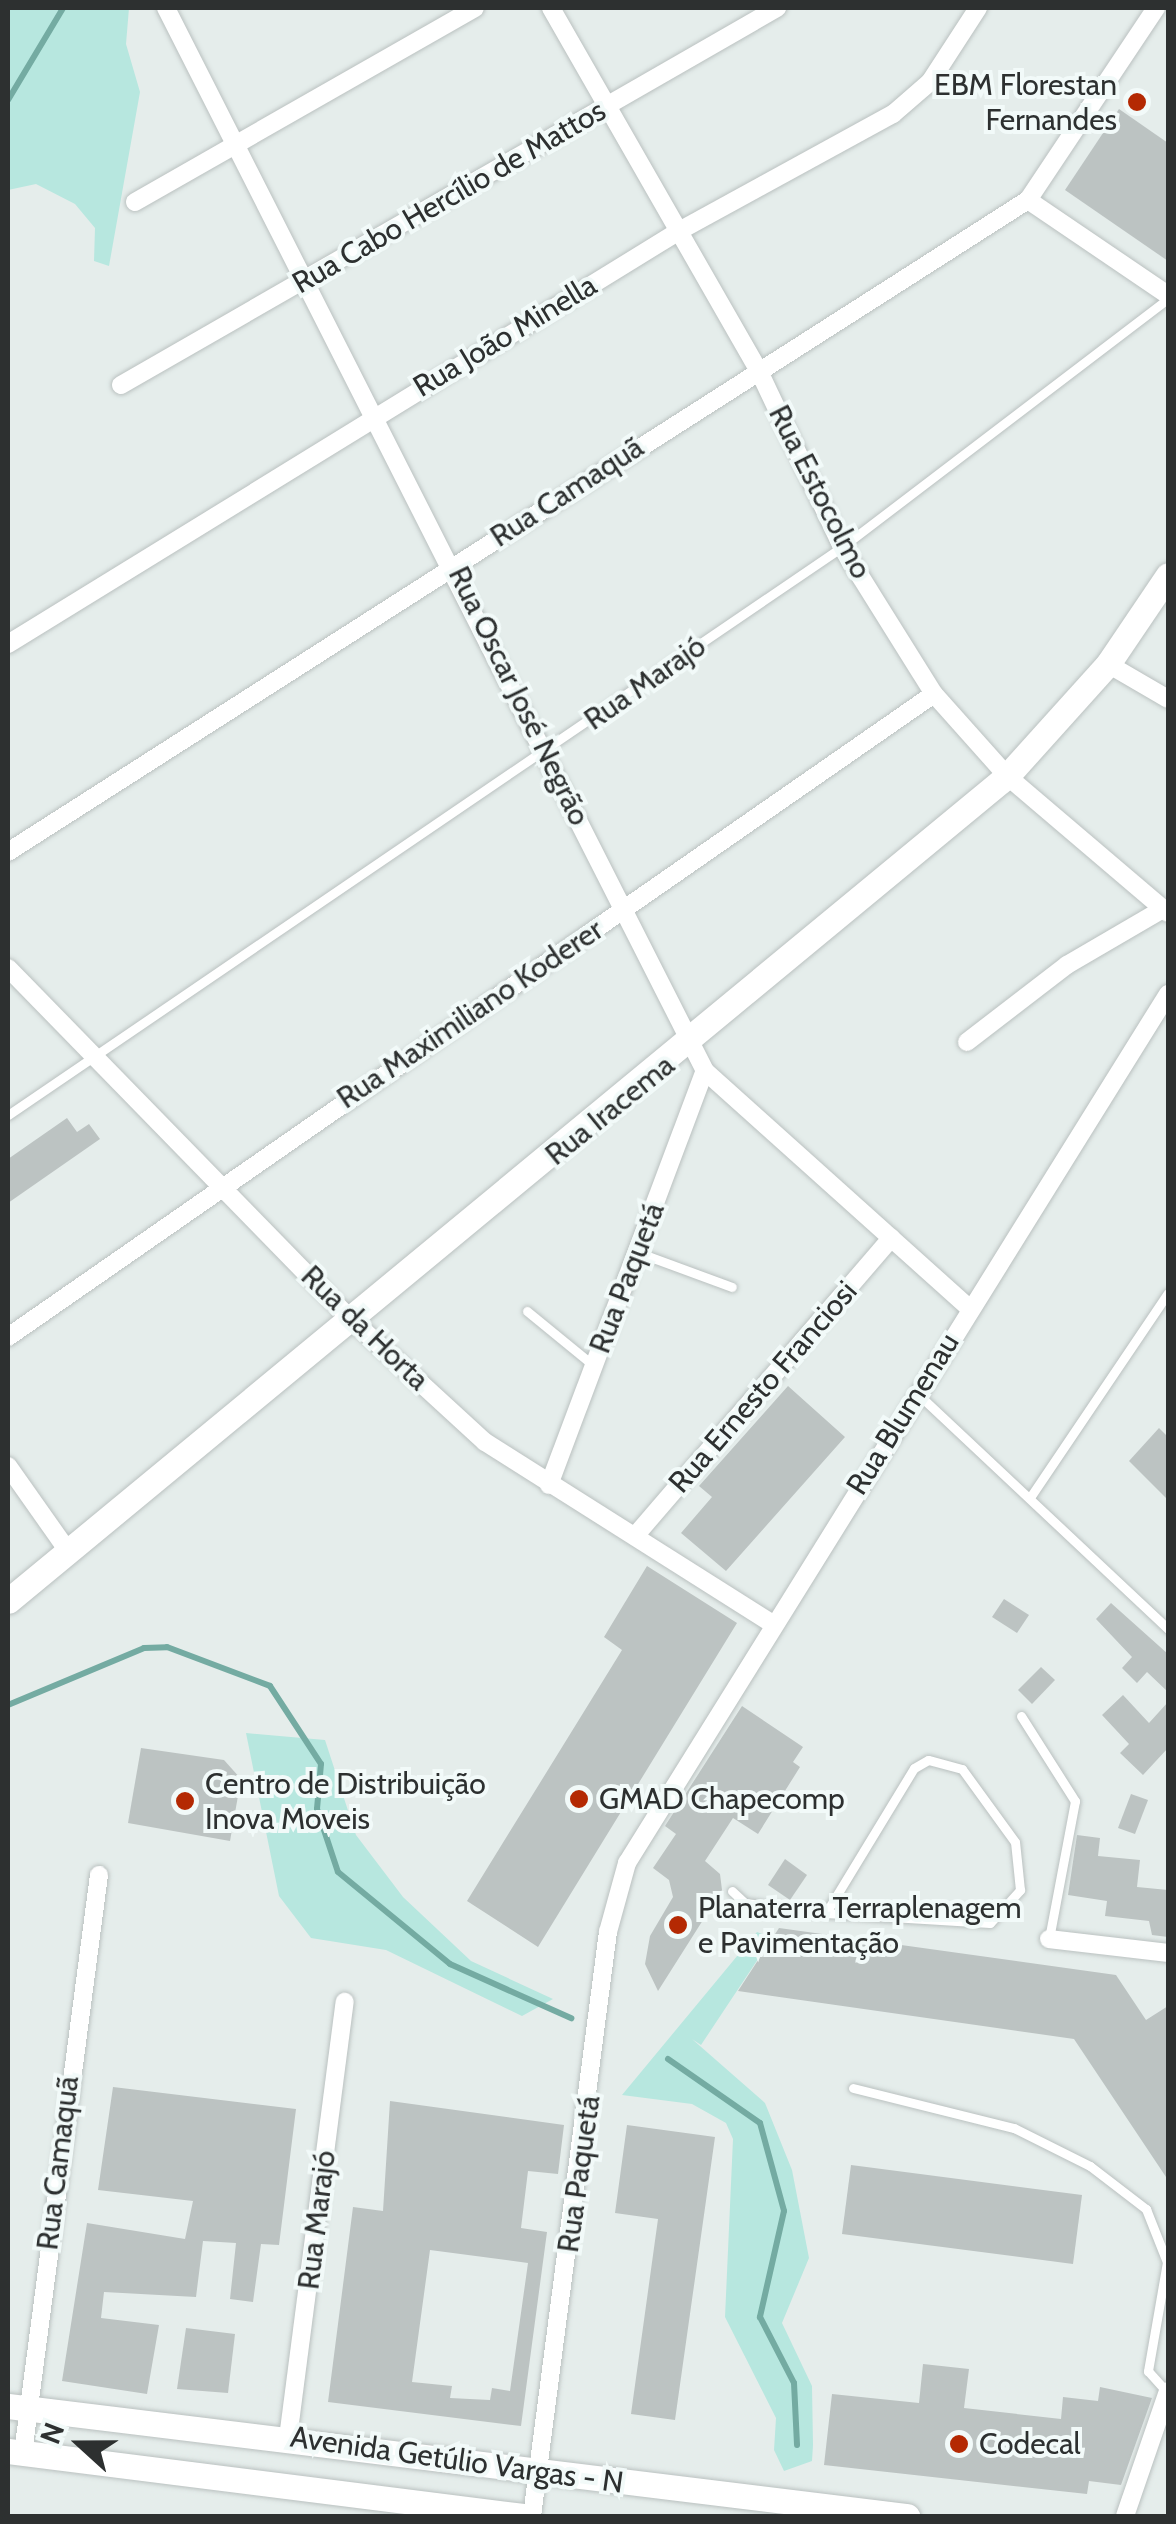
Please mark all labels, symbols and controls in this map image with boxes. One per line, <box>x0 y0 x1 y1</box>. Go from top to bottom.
place label: EBM Florestan Fernandes <box>934 67 1117 138</box>
marker: EBM Florestan Fernandes <box>1126 91 1148 113</box>
street label: Rua Cabo Hercílio de Mattos <box>286 93 612 301</box>
street label: Rua João Minella <box>407 267 603 405</box>
street label: Rua Estocolmo <box>761 399 879 585</box>
street label: Rua Camaquã <box>484 429 650 555</box>
street label: Rua Oscar José Negrão <box>441 561 597 831</box>
street label: Rua Marajó <box>577 628 713 738</box>
street label: Rua Maximiliano Koderer <box>330 912 610 1116</box>
street label: Rua Iracema <box>538 1047 682 1173</box>
street label: Rua Paquetá <box>582 1198 672 1358</box>
street label: Rua da Horta <box>294 1258 436 1398</box>
street label: Rua Ernesto Franciosi <box>661 1274 865 1500</box>
street label: Rua Blumenau <box>839 1327 967 1501</box>
place label: Centro de Distribuição Inova Moveis <box>205 1766 486 1836</box>
place label: GMAD Chapecomp <box>599 1781 845 1817</box>
marker: GMAD Chapecomp <box>568 1788 590 1810</box>
marker: Centro de Distribuição Inova Moveis <box>174 1790 196 1812</box>
place label: Planaterra Terraplenagem e Pavimentação <box>698 1890 1022 1960</box>
marker: Planaterra Terraplenagem e Pavimentação <box>667 1914 689 1936</box>
street label: Rua Camaquã <box>29 2074 87 2252</box>
street label: Rua Paquetá <box>550 2093 608 2255</box>
street label: Rua Marajó <box>291 2148 343 2292</box>
north arrow <box>30 2394 130 2494</box>
text: N <box>33 2418 71 2449</box>
street label: Avenida Getúlio Vargas - N <box>288 2419 626 2501</box>
place label: Codecal <box>979 2426 1081 2462</box>
marker: Codecal <box>948 2433 970 2455</box>

